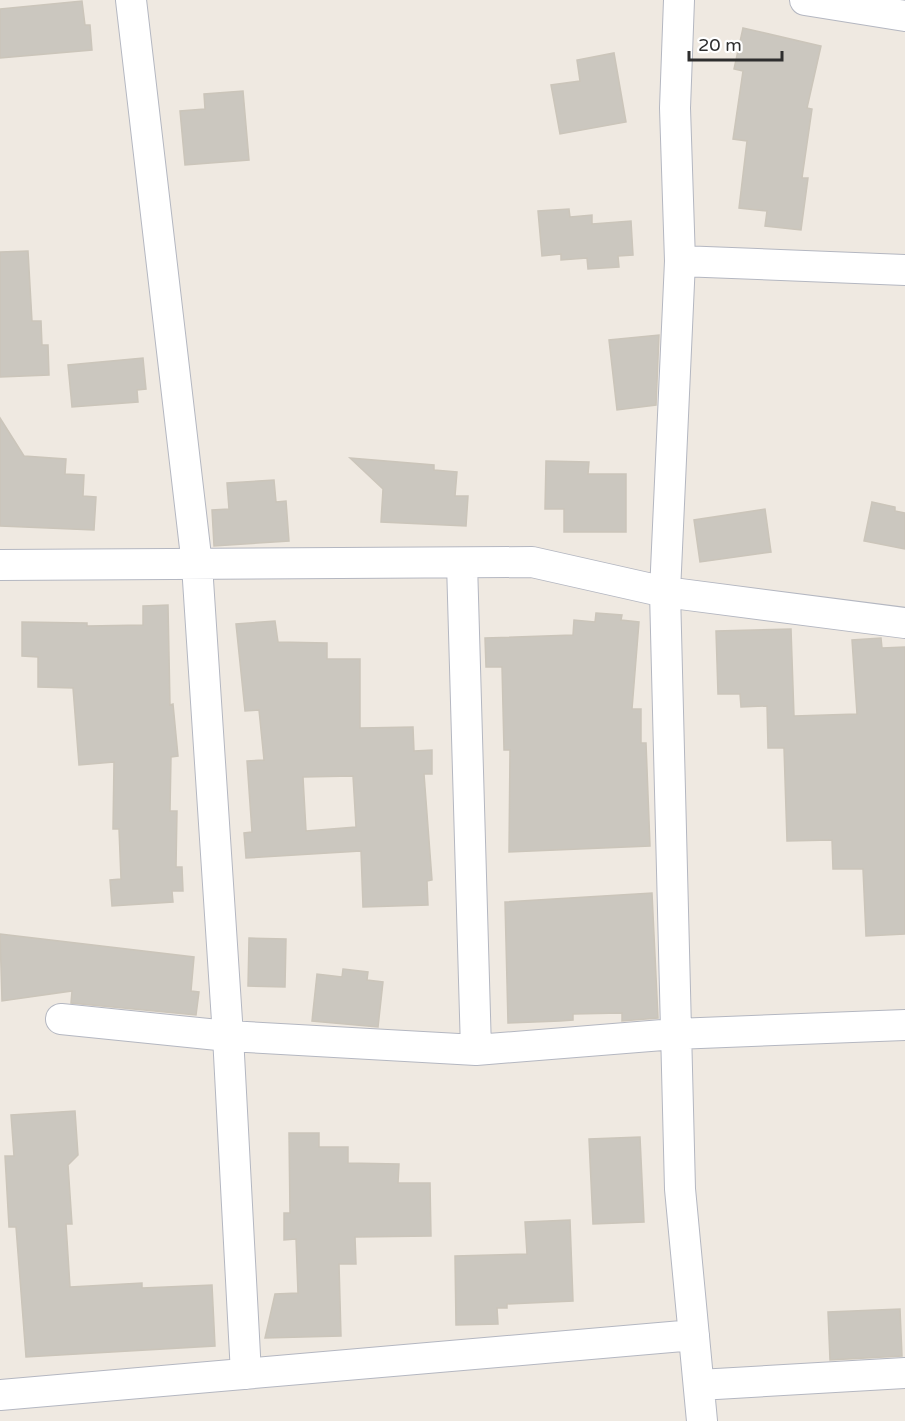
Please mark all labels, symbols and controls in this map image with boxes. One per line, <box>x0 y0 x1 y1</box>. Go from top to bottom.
scale bar <box>689 24 782 62</box>
text: 20 m <box>698 34 742 56</box>

